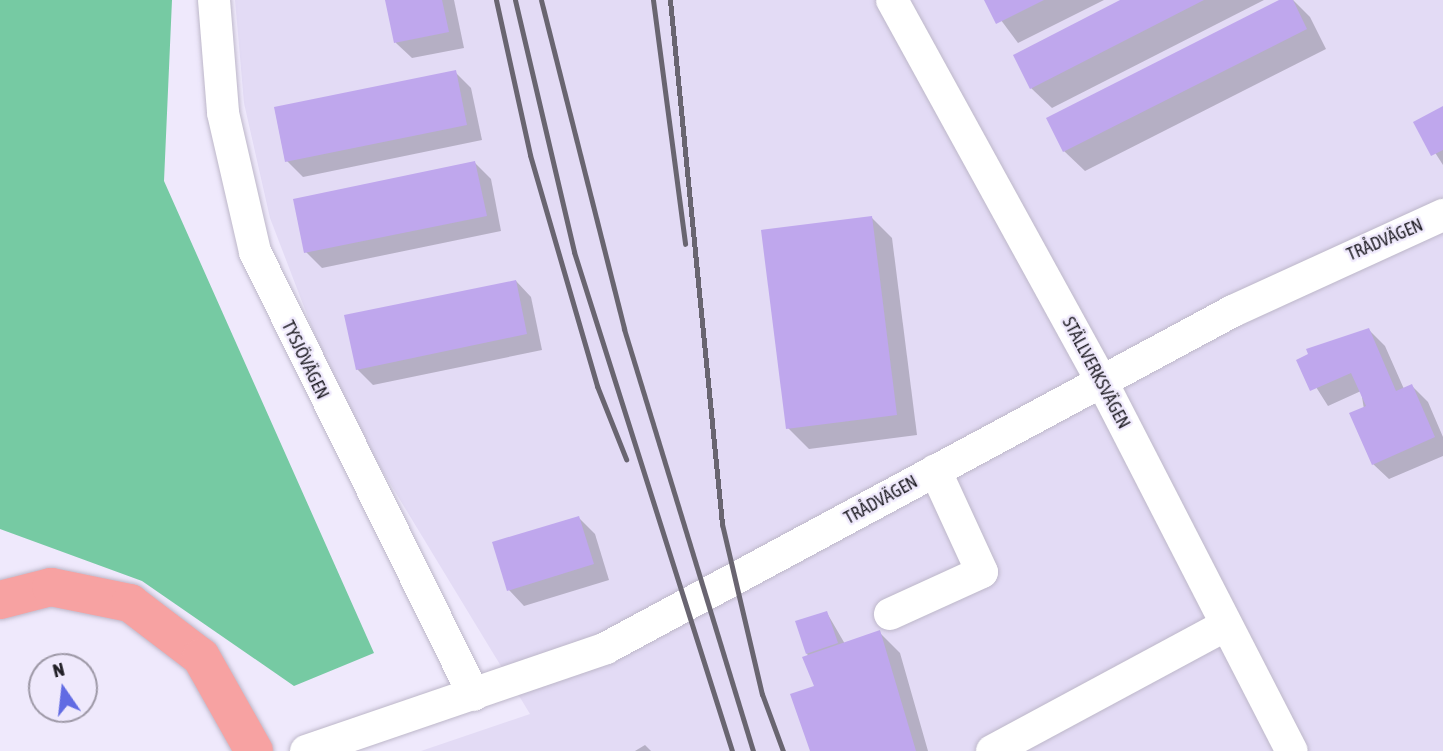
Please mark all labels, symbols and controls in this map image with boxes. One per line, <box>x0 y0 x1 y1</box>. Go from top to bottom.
street label: TRÅDVÄGEN <box>1344 214 1426 266</box>
street label: STÄLLVERKSVÄGEN <box>1057 313 1135 433</box>
street label: TYSJÖVÄGEN <box>277 317 333 403</box>
street label: TRÅDVÄGEN <box>840 471 922 529</box>
north arrow <box>28 653 98 723</box>
text: N <box>50 658 67 682</box>

